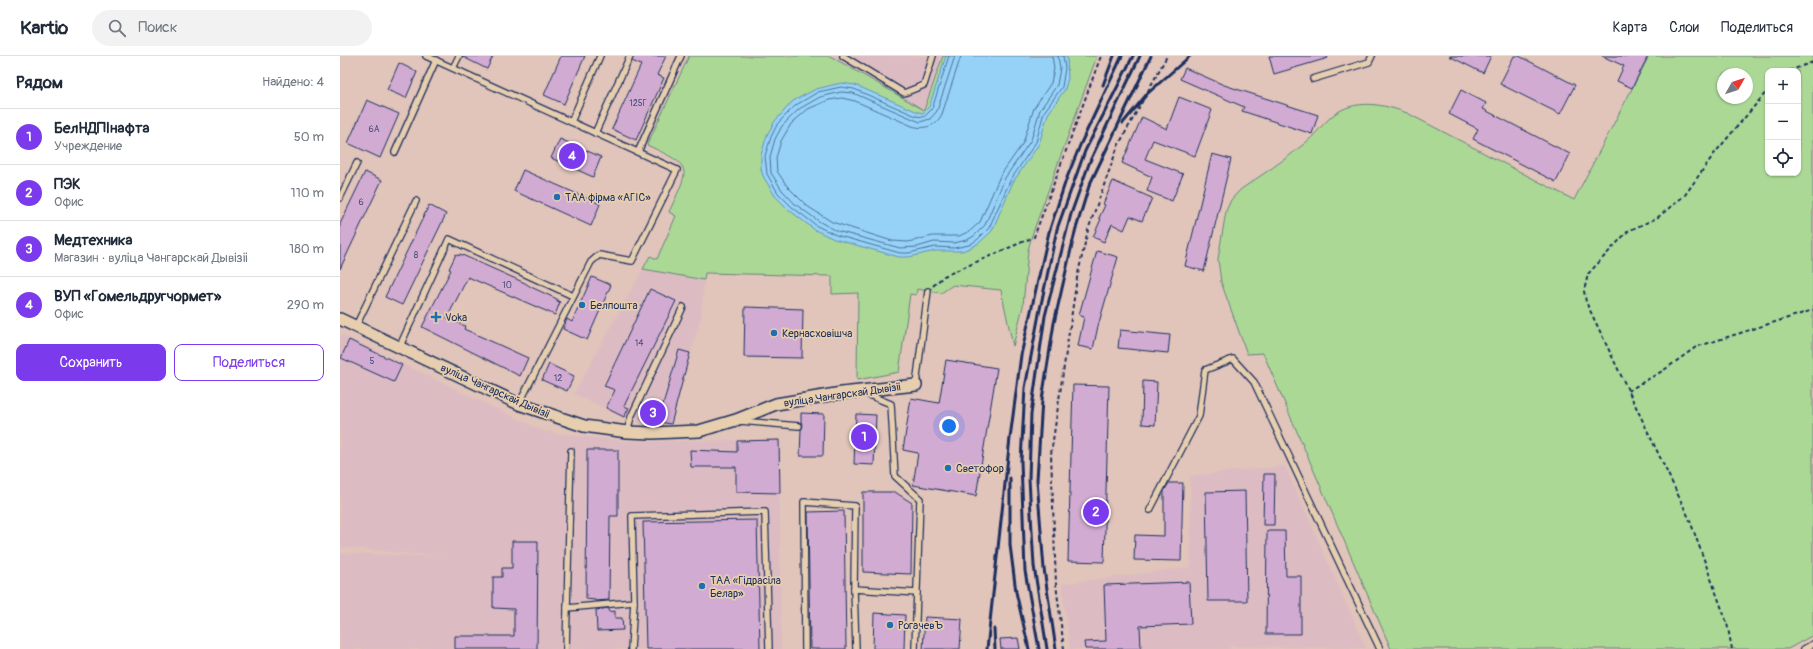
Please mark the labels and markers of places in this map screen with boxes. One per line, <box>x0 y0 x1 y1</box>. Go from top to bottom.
pin: 4 <box>559 141 585 171</box>
place label: ТАА фірма «АГІС» <box>565 191 651 204</box>
marker: ТАА фірма «АГІС» <box>552 192 562 202</box>
place label: Белпошта <box>590 299 638 312</box>
marker: Белпошта <box>577 300 587 310</box>
marker: Voka <box>430 311 442 323</box>
place label: Voka <box>445 311 467 324</box>
place label: Кернасховішча <box>782 327 852 340</box>
marker: Кернасховішча <box>769 328 779 338</box>
pin: 3 <box>640 398 666 428</box>
pin: 1 <box>851 422 877 452</box>
place label: Светофор <box>956 462 1004 475</box>
marker: Светофор <box>943 463 953 473</box>
pin: 2 <box>1083 497 1109 527</box>
place label: ТАА «Гідрасіла Белар» <box>710 574 781 600</box>
marker: ТАА «Гідрасіла Белар» <box>697 581 707 591</box>
place label: РогачевЪ <box>898 619 943 632</box>
marker: РогачевЪ <box>885 620 895 630</box>

